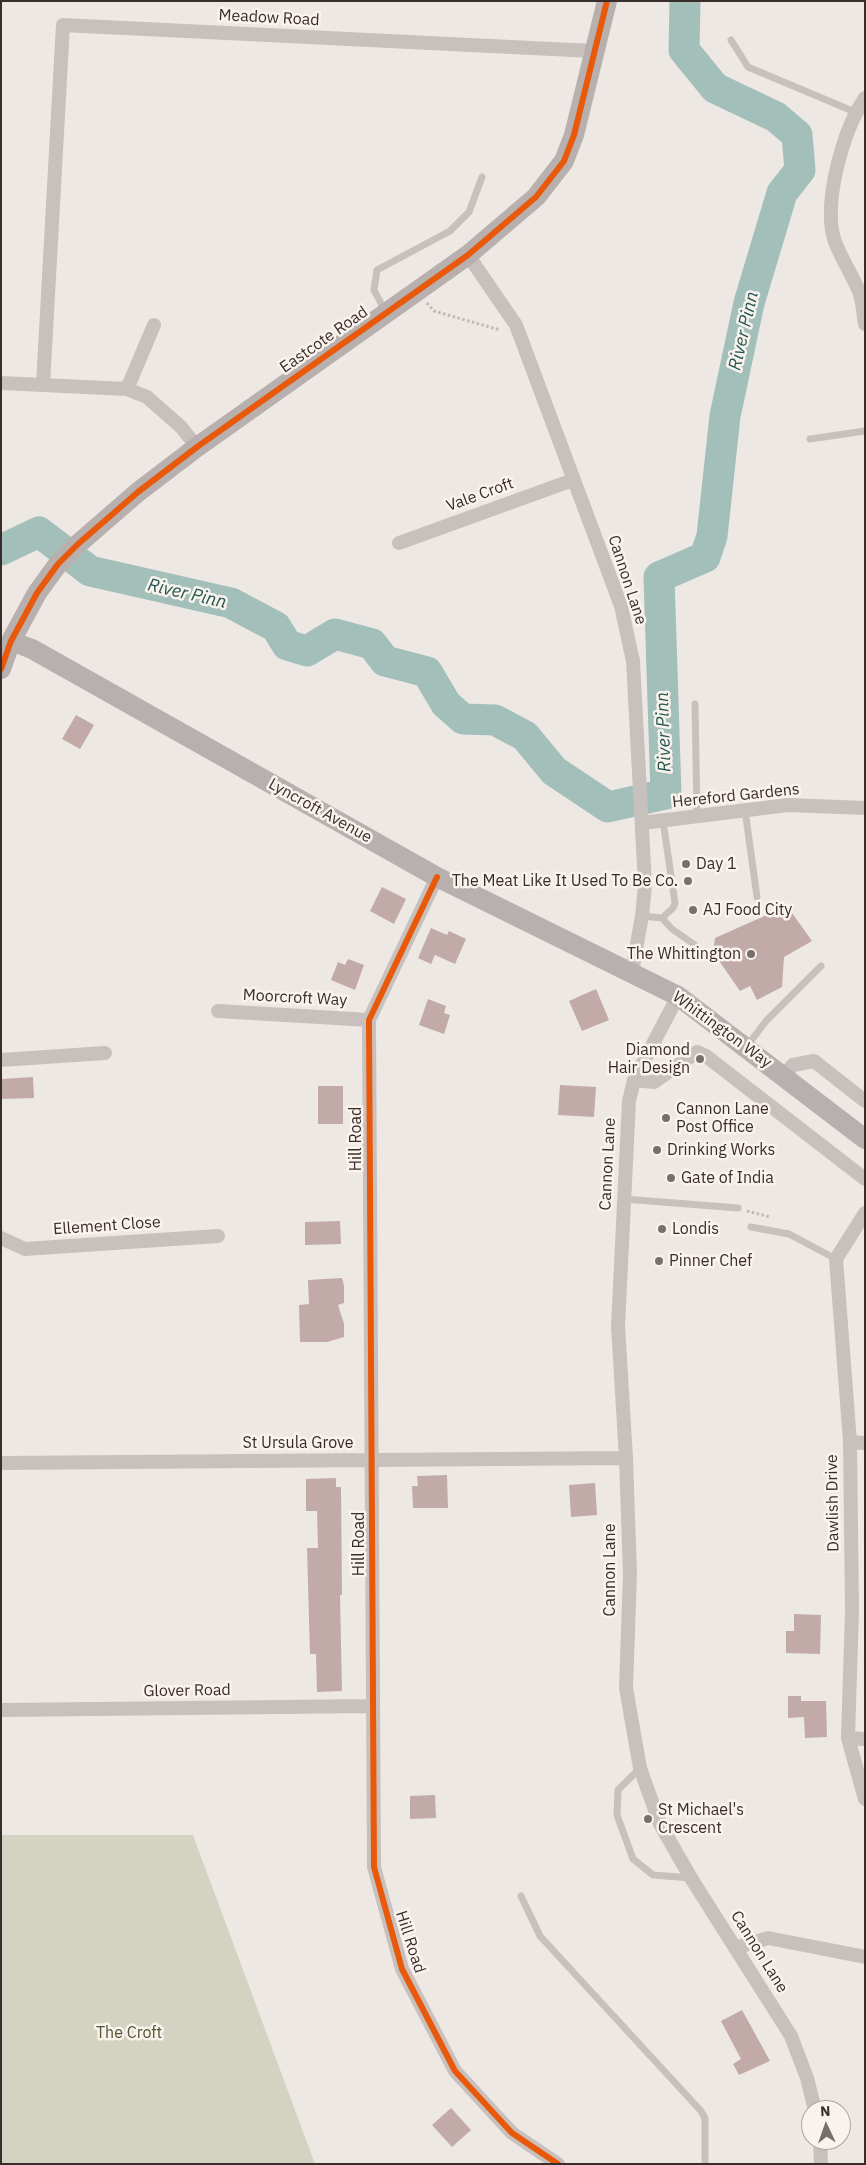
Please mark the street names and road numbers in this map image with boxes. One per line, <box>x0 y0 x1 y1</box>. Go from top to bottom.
street label: Meadow Road <box>218 6 320 30</box>
street label: Eastcote Road <box>276 303 372 377</box>
street label: Vale Croft <box>444 474 516 516</box>
street label: Cannon Lane <box>604 533 650 627</box>
street label: Lyncroft Avenue <box>265 775 375 847</box>
street label: Hereford Gardens <box>671 780 801 812</box>
street label: Moorcroft Way <box>242 986 348 1010</box>
street label: Whittington Way <box>669 988 775 1072</box>
street label: Hill Road <box>346 1107 366 1171</box>
street label: Cannon Lane <box>596 1117 620 1211</box>
street label: Ellement Close <box>53 1213 161 1239</box>
street label: St Ursula Grove <box>242 1433 354 1453</box>
street label: Dawlish Drive <box>823 1454 843 1552</box>
street label: Hill Road <box>349 1512 369 1576</box>
street label: Cannon Lane <box>600 1524 620 1616</box>
street label: Glover Road <box>143 1681 231 1701</box>
street label: Hill Road <box>391 1908 429 1976</box>
street label: Cannon Lane <box>726 1908 792 1996</box>

